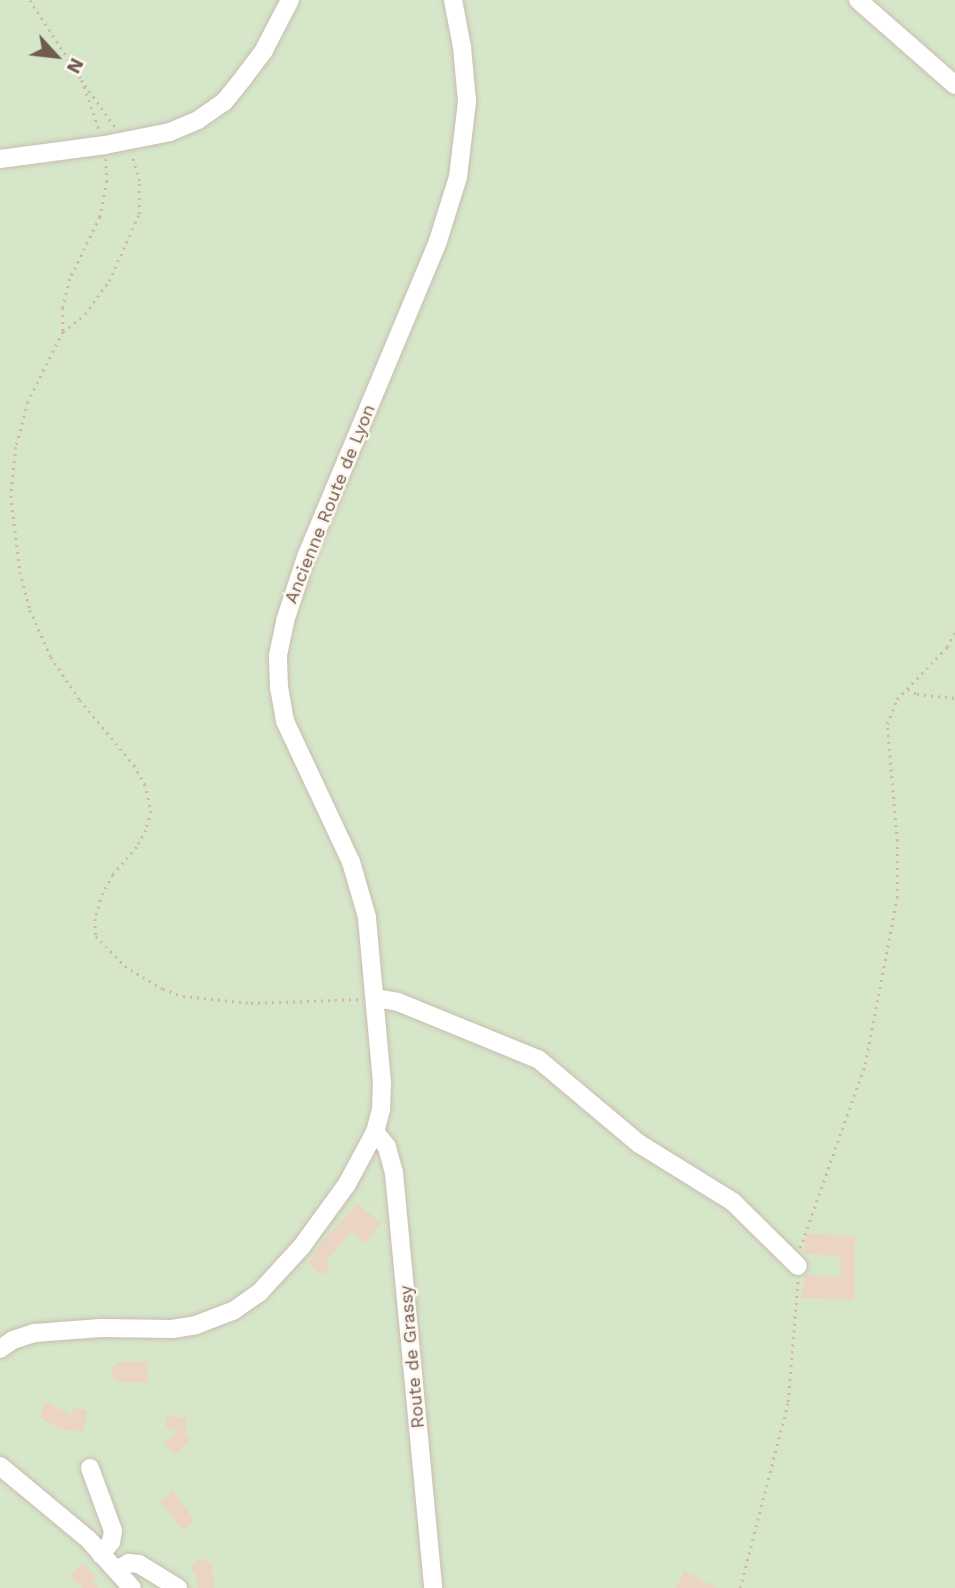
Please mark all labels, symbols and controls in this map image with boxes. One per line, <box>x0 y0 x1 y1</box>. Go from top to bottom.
north arrow <box>21 21 91 91</box>
text: N <box>62 54 89 77</box>
street label: Ancienne Route de Lyon <box>280 401 380 607</box>
street label: Route de Grassy <box>395 1285 429 1429</box>

